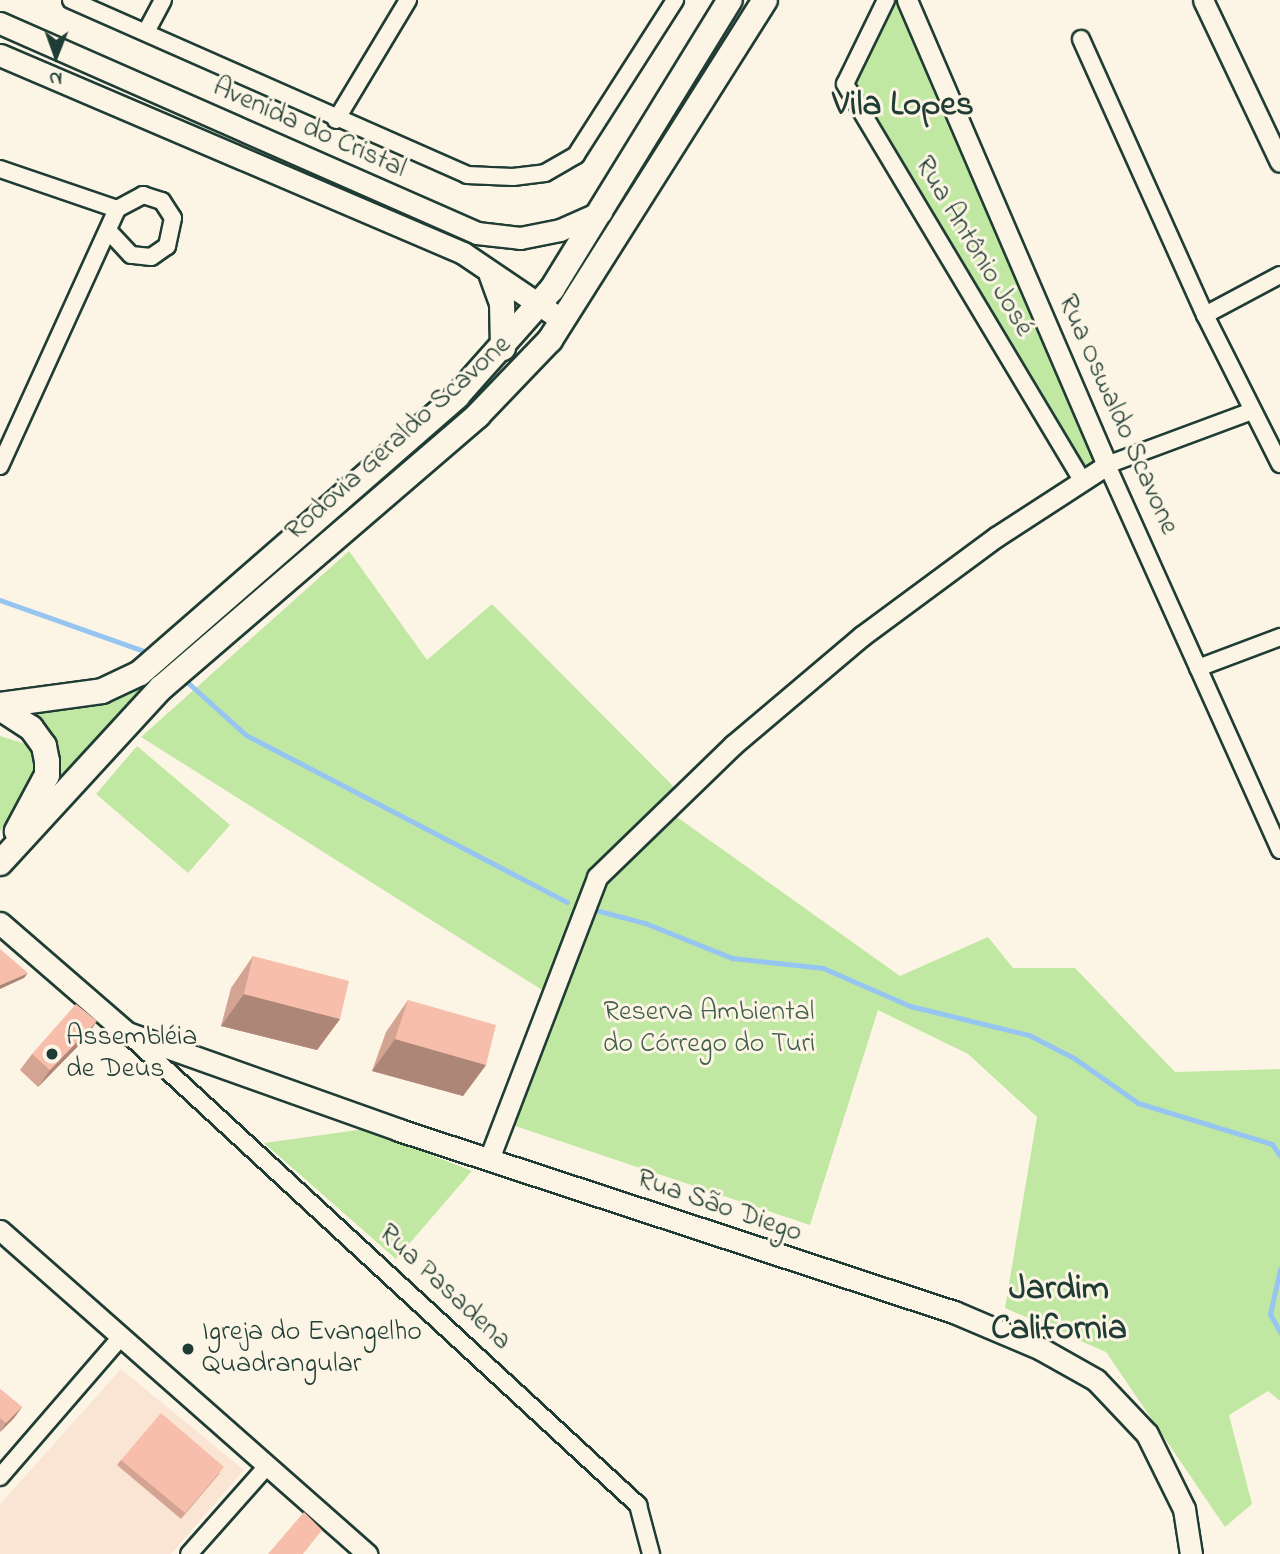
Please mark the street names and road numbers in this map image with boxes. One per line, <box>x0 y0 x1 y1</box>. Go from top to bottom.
street label: Avenida do Cristal <box>207 71 411 187</box>
street label: Rua Antônio José <box>906 151 1040 343</box>
street label: Rua Oswaldo Scavone <box>1049 290 1185 540</box>
street label: Rodovia Geraldo Scavone <box>279 329 519 549</box>
street label: Rua São Diego <box>632 1163 806 1251</box>
street label: Rua Pasadena <box>370 1218 518 1358</box>

